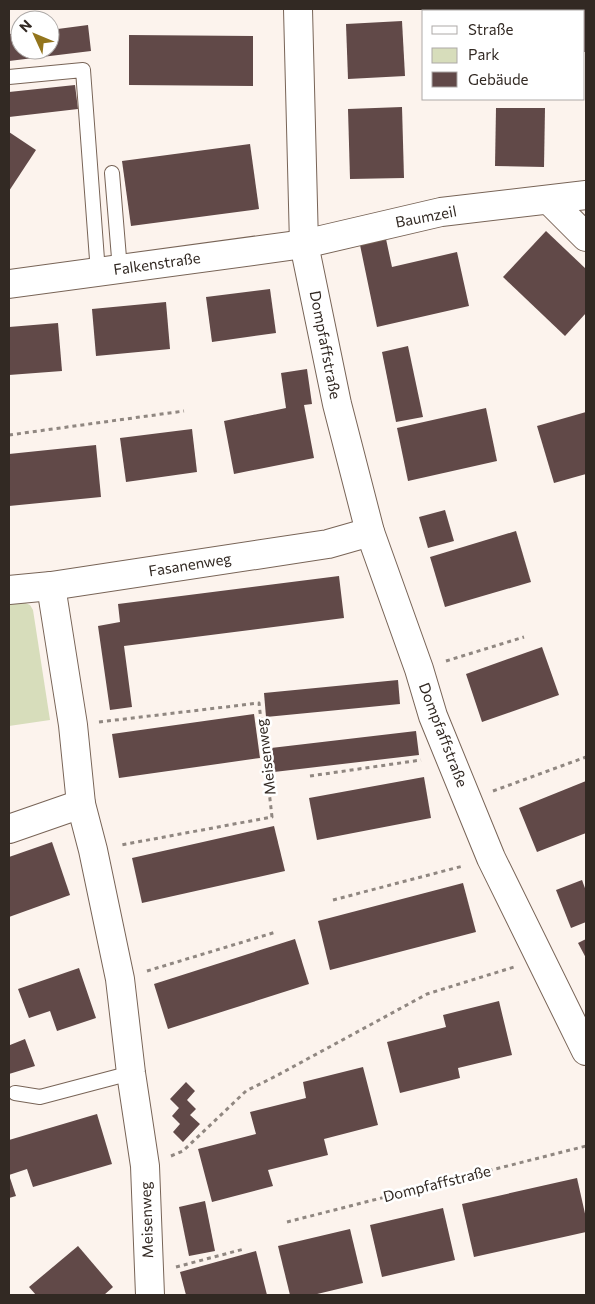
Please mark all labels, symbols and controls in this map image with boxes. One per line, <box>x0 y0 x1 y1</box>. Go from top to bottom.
north arrow <box>10 10 60 60</box>
legend <box>422 10 585 100</box>
text: N <box>16 16 35 35</box>
text: Straße <box>468 20 514 38</box>
text: Park <box>468 45 499 63</box>
text: Gebäude <box>468 70 529 88</box>
street label: Baumzeil <box>394 201 458 231</box>
street label: Falkenstraße <box>112 248 202 278</box>
street label: Dompfaffstraße <box>307 289 345 401</box>
street label: Fasanenweg <box>147 549 233 579</box>
street label: Dompfaffstraße <box>416 680 472 789</box>
street label: Meisenweg <box>251 718 279 796</box>
street label: Dompfaffstraße <box>381 1161 493 1205</box>
street label: Meisenweg <box>136 1181 156 1259</box>

